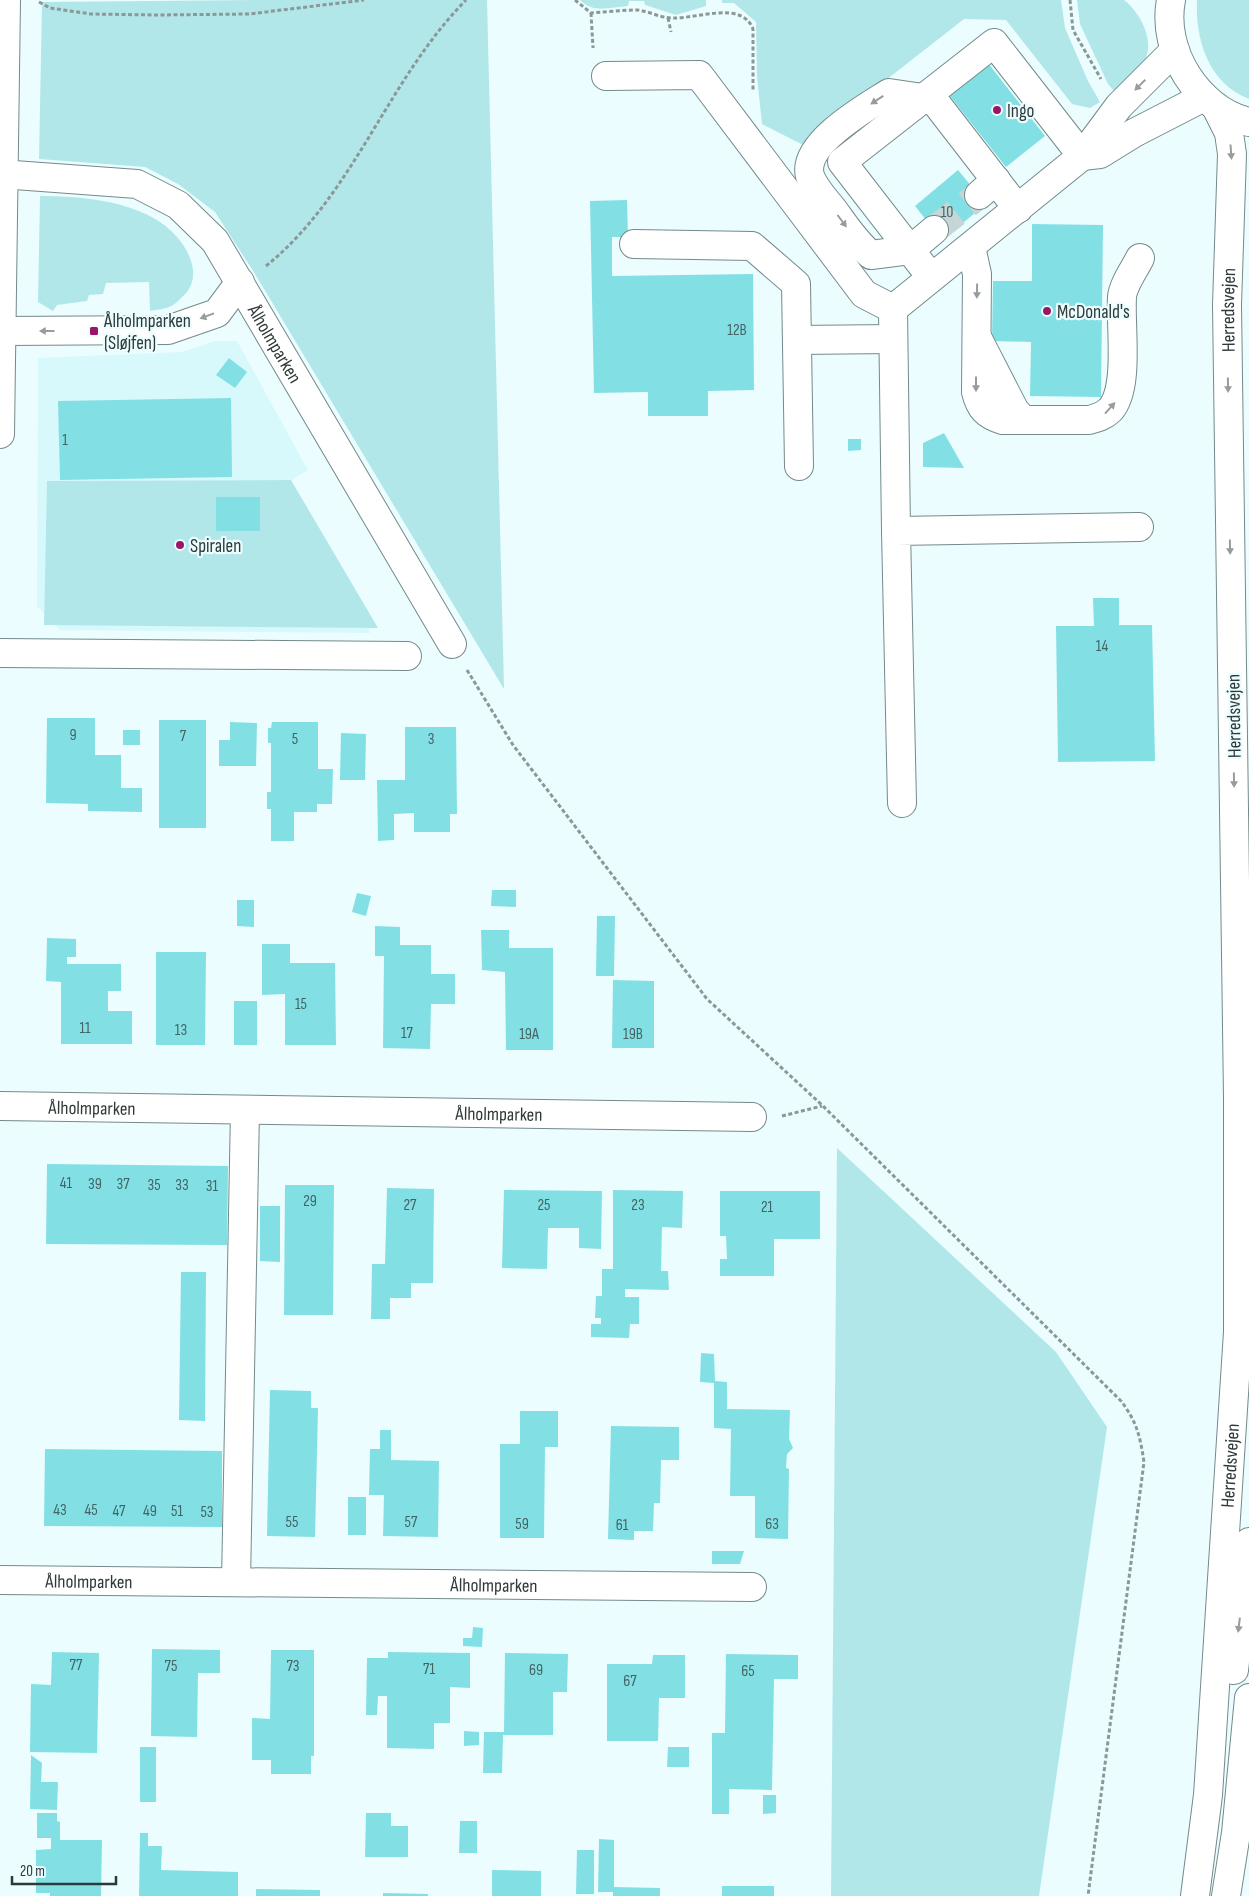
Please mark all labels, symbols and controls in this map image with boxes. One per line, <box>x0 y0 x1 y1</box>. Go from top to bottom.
one-way arrow <box>1134 79 1146 91</box>
one-way arrow <box>871 95 884 105</box>
place label: Ingo <box>1007 100 1034 123</box>
marker: Ingo <box>991 104 1003 116</box>
one-way arrow <box>1228 145 1236 161</box>
house number: 10 <box>941 203 953 222</box>
one-way arrow <box>837 214 847 228</box>
street label: Herredsvejen <box>1217 267 1241 352</box>
one-way arrow <box>972 283 980 299</box>
street label: Ålholmparken <box>242 300 306 388</box>
place label: McDonald's <box>1057 301 1130 324</box>
marker: McDonald's <box>1041 305 1053 317</box>
place label: Ålholmparken (Sløjfen) <box>103 310 191 355</box>
one-way arrow <box>199 312 214 320</box>
house number: 12B <box>727 321 747 340</box>
marker: Ålholmparken (Sløjfen) <box>88 325 100 337</box>
one-way arrow <box>39 327 55 335</box>
one-way arrow <box>972 376 980 392</box>
one-way arrow <box>1224 377 1232 393</box>
one-way arrow <box>1105 401 1116 414</box>
house number: 1 <box>62 431 68 450</box>
place label: Spiralen <box>190 535 241 558</box>
marker: Spiralen <box>174 539 186 551</box>
one-way arrow <box>1226 539 1234 555</box>
house number: 14 <box>1096 637 1108 656</box>
street label: Herredsvejen <box>1222 674 1247 758</box>
house number: 9 <box>69 726 77 745</box>
house number: 7 <box>180 727 187 746</box>
house number: 5 <box>292 730 298 749</box>
house number: 3 <box>428 730 434 749</box>
one-way arrow <box>1230 772 1238 788</box>
house number: 15 <box>295 995 307 1014</box>
house number: 11 <box>79 1019 91 1038</box>
house number: 13 <box>175 1021 187 1040</box>
house number: 17 <box>401 1024 414 1043</box>
house number: 19A <box>519 1025 539 1044</box>
house number: 19B <box>623 1025 643 1044</box>
street label: Ålholmparken <box>47 1097 136 1121</box>
street label: Ålholmparken <box>454 1103 543 1127</box>
house number: 41 <box>60 1174 73 1193</box>
house number: 39 <box>88 1175 102 1194</box>
house number: 37 <box>116 1175 130 1194</box>
house number: 35 <box>147 1176 161 1195</box>
house number: 33 <box>175 1176 189 1195</box>
house number: 31 <box>206 1177 219 1196</box>
house number: 29 <box>303 1192 317 1211</box>
house number: 27 <box>403 1196 417 1215</box>
house number: 25 <box>537 1196 551 1215</box>
house number: 23 <box>631 1196 645 1215</box>
house number: 21 <box>761 1198 774 1217</box>
street label: Herredsvejen <box>1217 1423 1245 1508</box>
house number: 43 <box>53 1501 67 1520</box>
house number: 45 <box>84 1501 98 1520</box>
house number: 47 <box>113 1502 126 1521</box>
house number: 49 <box>143 1502 157 1521</box>
house number: 51 <box>171 1502 183 1521</box>
house number: 53 <box>200 1503 214 1522</box>
house number: 55 <box>286 1513 298 1532</box>
house number: 57 <box>405 1513 418 1532</box>
house number: 59 <box>515 1515 529 1534</box>
house number: 63 <box>765 1515 779 1534</box>
house number: 61 <box>616 1516 629 1535</box>
street label: Ålholmparken <box>44 1570 133 1594</box>
street label: Ålholmparken <box>449 1574 538 1598</box>
one-way arrow <box>1235 1618 1243 1634</box>
house number: 77 <box>70 1656 83 1675</box>
house number: 75 <box>165 1657 177 1676</box>
house number: 73 <box>286 1657 300 1676</box>
house number: 71 <box>423 1660 435 1679</box>
house number: 69 <box>529 1661 543 1680</box>
house number: 65 <box>741 1662 755 1681</box>
house number: 67 <box>623 1672 637 1691</box>
scale bar <box>12 1854 116 1886</box>
text: 20 m <box>20 1862 45 1881</box>

